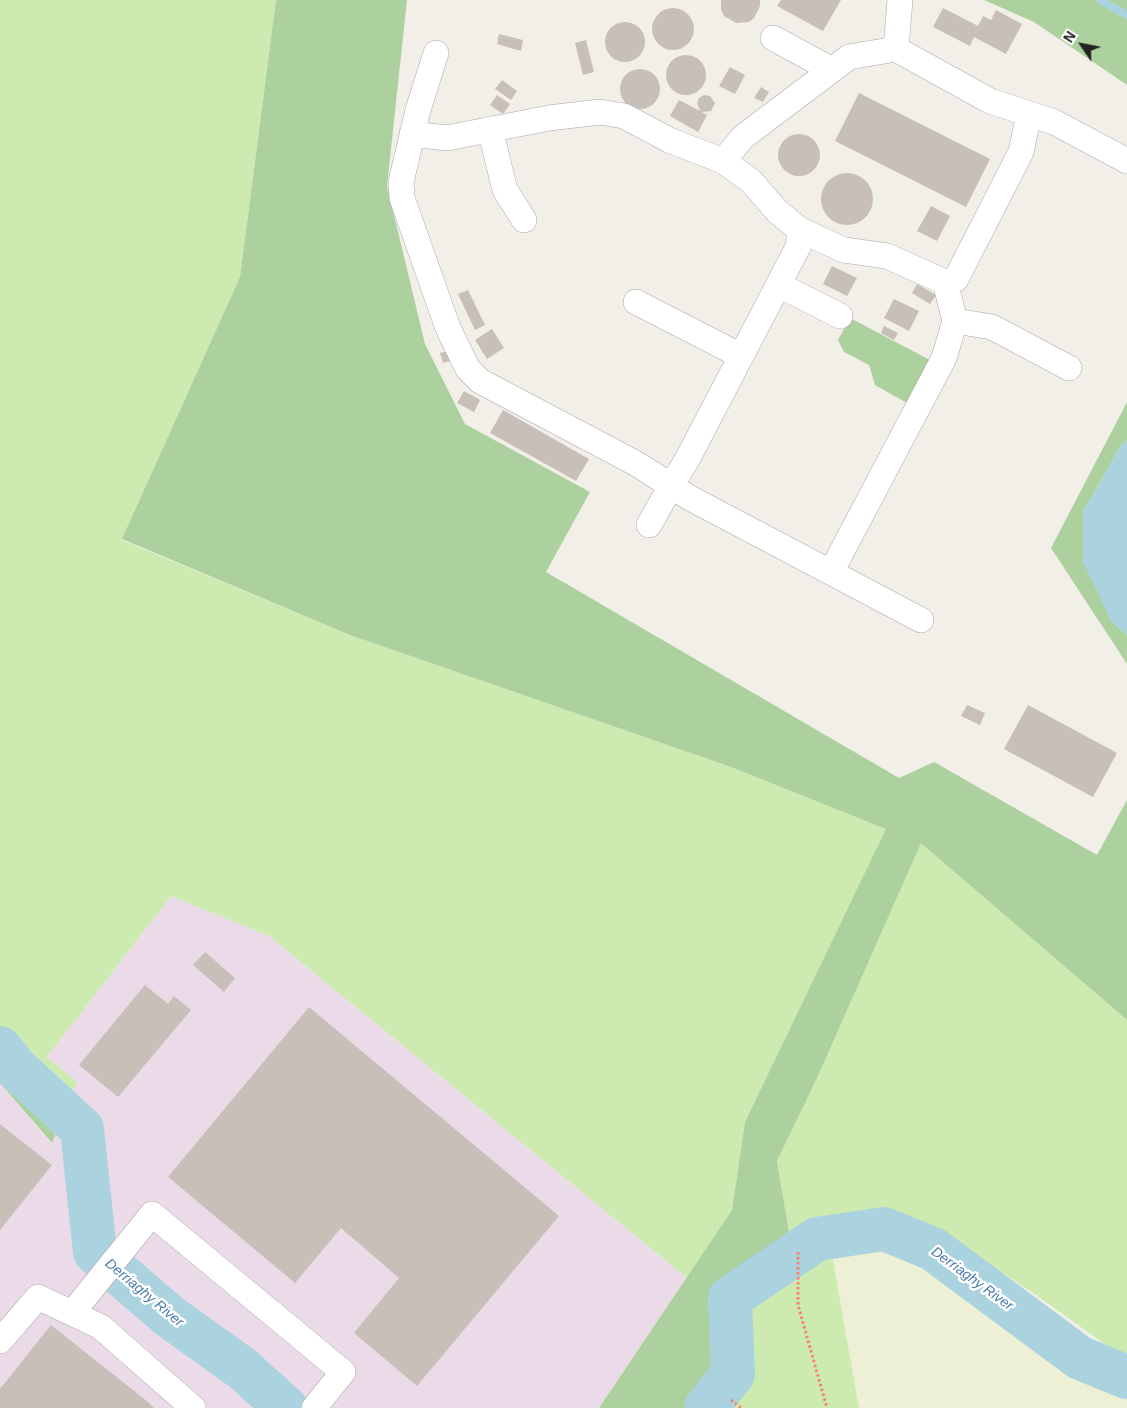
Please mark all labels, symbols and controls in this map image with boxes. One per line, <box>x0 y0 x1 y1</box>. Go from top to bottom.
north arrow <box>1057 20 1107 70</box>
text: N <box>1060 28 1079 45</box>
water label: Derriaghy River <box>928 1244 1016 1314</box>
water label: Derriaghy River <box>101 1255 187 1331</box>

